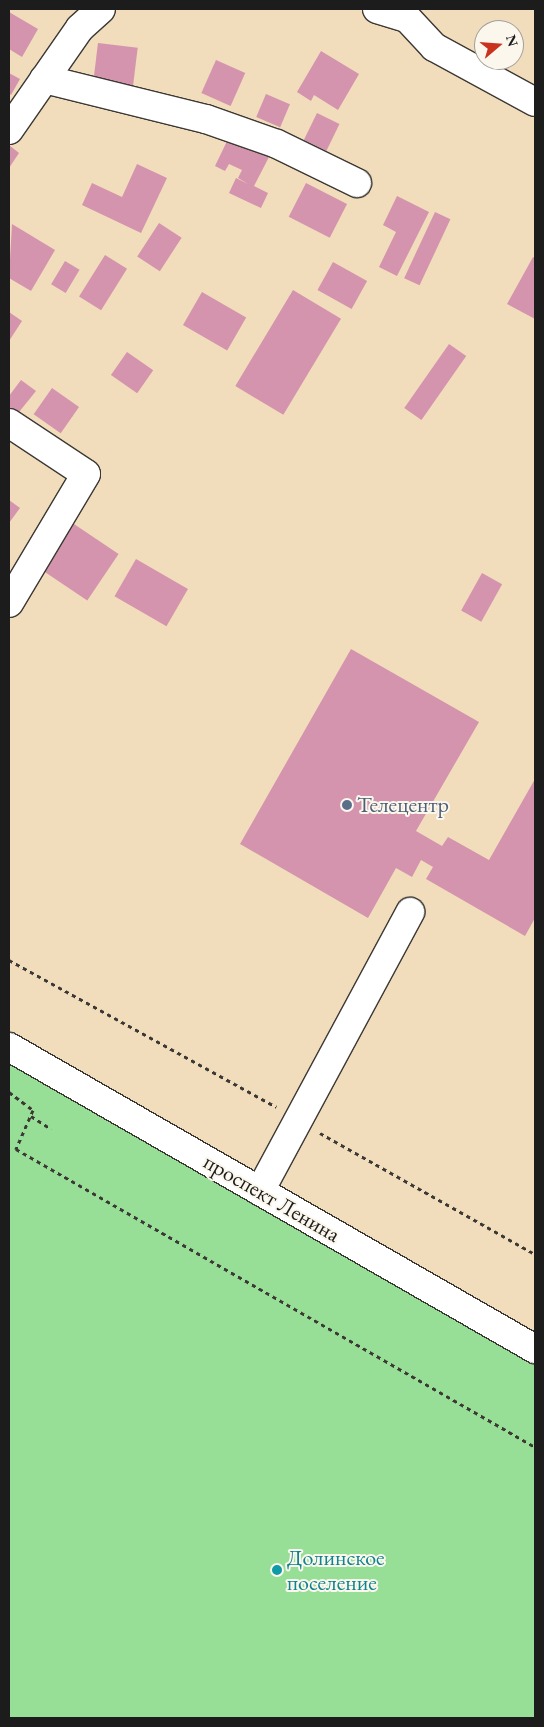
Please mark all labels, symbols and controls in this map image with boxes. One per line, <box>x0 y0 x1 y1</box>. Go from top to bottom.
north arrow <box>474 20 524 70</box>
text: N <box>502 32 523 49</box>
place label: Телецентр <box>357 792 449 818</box>
marker: Телецентр <box>341 799 353 811</box>
street label: проспект Ленина <box>199 1148 345 1248</box>
place label: Долинское поселение <box>287 1544 385 1595</box>
marker: Долинское поселение <box>271 1564 283 1576</box>

